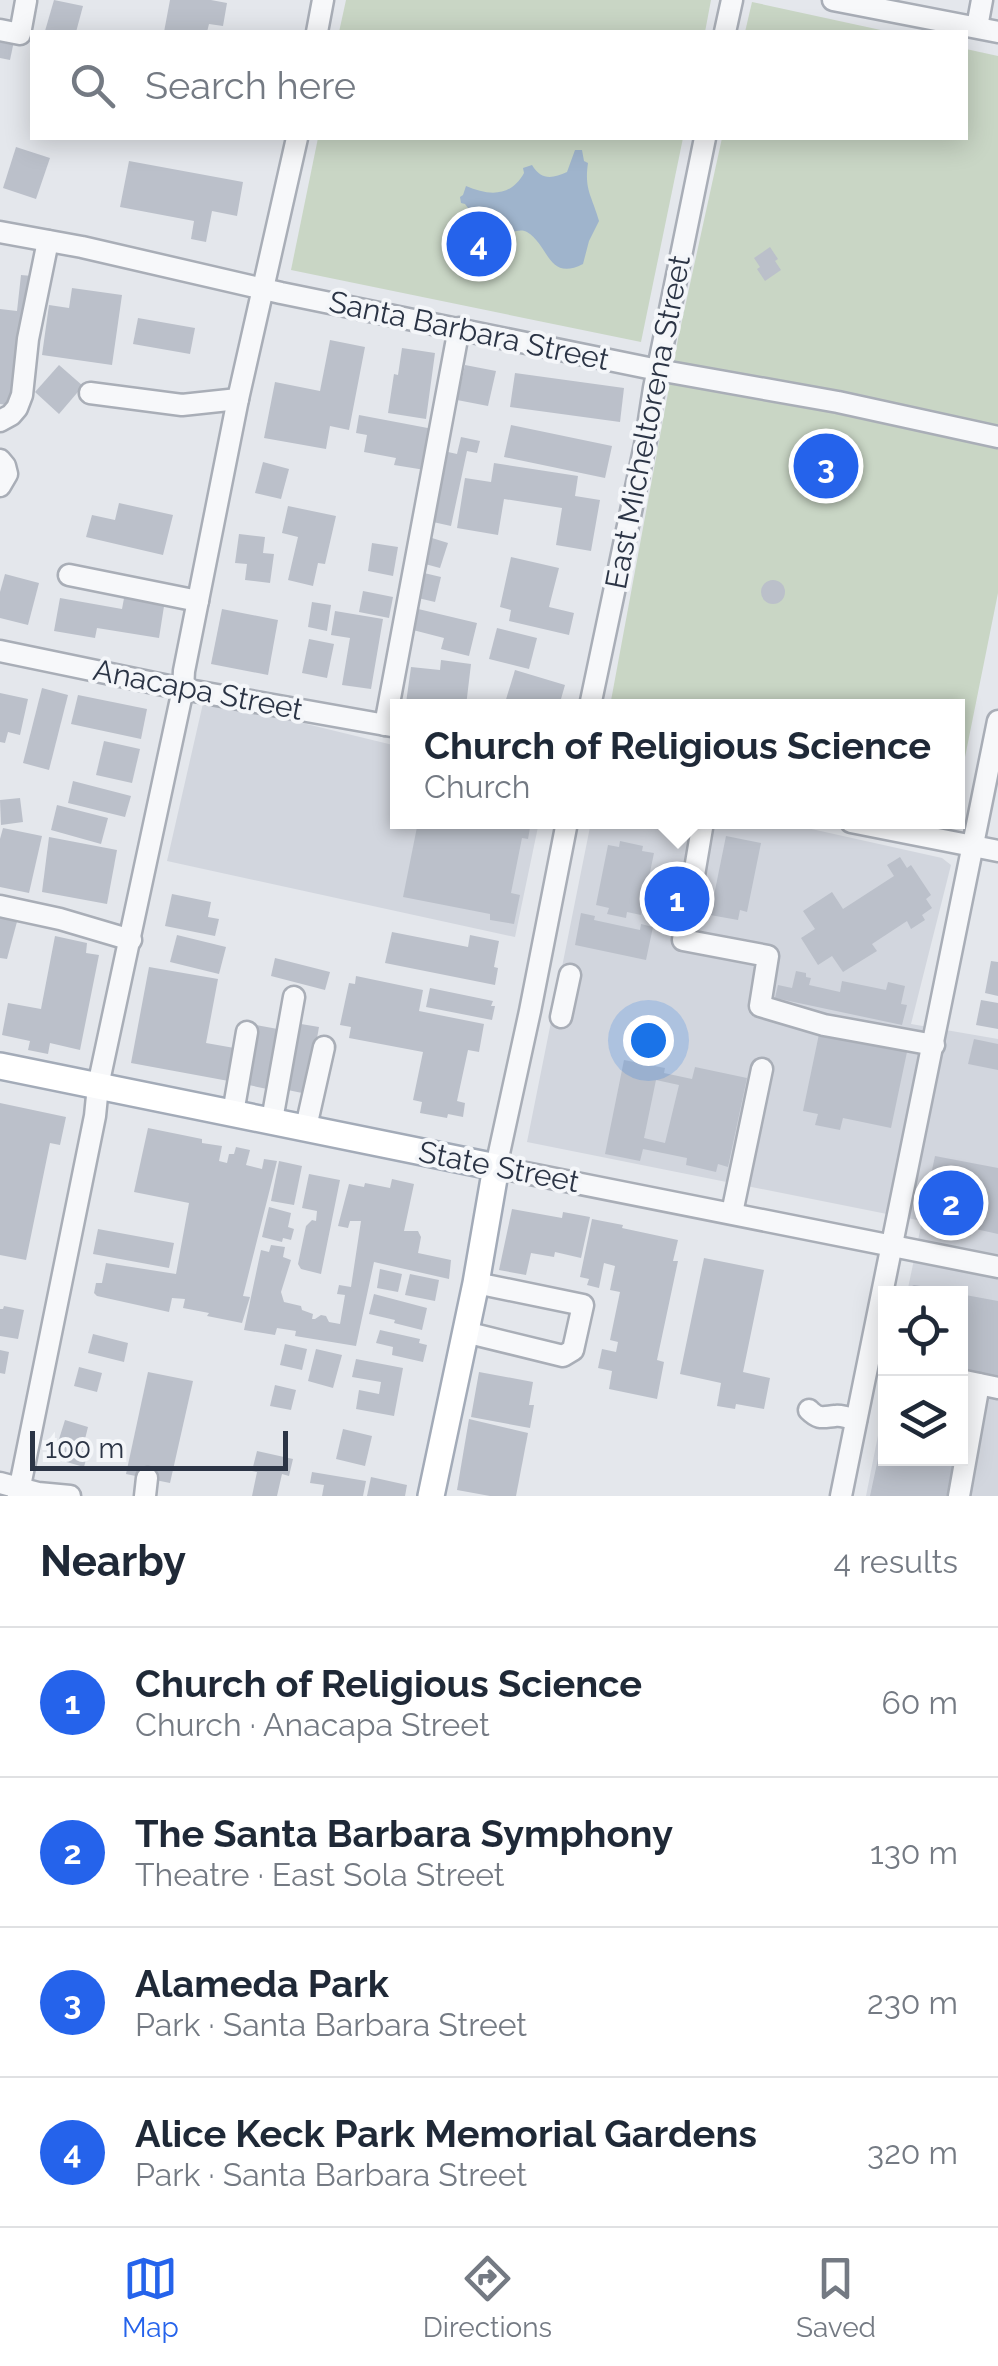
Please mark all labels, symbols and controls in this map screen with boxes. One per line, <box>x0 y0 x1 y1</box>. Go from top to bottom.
search box <box>30 30 968 140</box>
icon: search <box>65 58 120 113</box>
text: Search here <box>145 63 356 108</box>
pin: 4 <box>446 206 512 282</box>
street label: East Micheltorena Street <box>598 252 697 592</box>
street label: Santa Barbara Street <box>326 284 612 377</box>
pin: 3 <box>794 428 858 504</box>
street label: Anacapa Street <box>90 652 306 727</box>
popup <box>390 699 965 829</box>
text: Church of Religious Science <box>424 723 931 768</box>
text: Church <box>424 768 531 805</box>
pin: 1 <box>644 862 710 936</box>
your location <box>623 1015 674 1066</box>
street label: State Street <box>416 1134 582 1199</box>
pin: 2 <box>918 1166 984 1240</box>
map controls <box>878 1286 968 1466</box>
button: locate <box>878 1286 968 1376</box>
button: layers <box>878 1376 968 1466</box>
scale bar <box>30 1426 288 1470</box>
text: 100 m <box>45 1432 124 1465</box>
text: Nearby <box>40 1537 186 1586</box>
text: 4 results <box>834 1543 958 1580</box>
text: Church of Religious Science <box>135 1661 642 1706</box>
text: 1 <box>65 1684 80 1721</box>
text: 60 m <box>882 1684 958 1721</box>
text: Church · Anacapa Street <box>135 1706 490 1743</box>
text: The Santa Barbara Symphony <box>135 1811 673 1856</box>
text: 2 <box>63 1834 82 1871</box>
text: 130 m <box>870 1834 958 1871</box>
text: Theatre · East Sola Street <box>135 1856 505 1893</box>
text: Alameda Park <box>135 1961 389 2006</box>
text: 3 <box>64 1984 81 2021</box>
text: 230 m <box>867 1984 958 2021</box>
text: Park · Santa Barbara Street <box>135 2006 527 2043</box>
text: Alice Keck Park Memorial Gardens <box>135 2111 757 2156</box>
text: 4 <box>63 2134 82 2171</box>
text: 320 m <box>867 2134 958 2171</box>
text: Park · Santa Barbara Street <box>135 2156 527 2193</box>
tab: Map <box>122 2251 179 2344</box>
tab: Directions <box>423 2251 552 2344</box>
tab: Saved <box>796 2251 876 2344</box>

